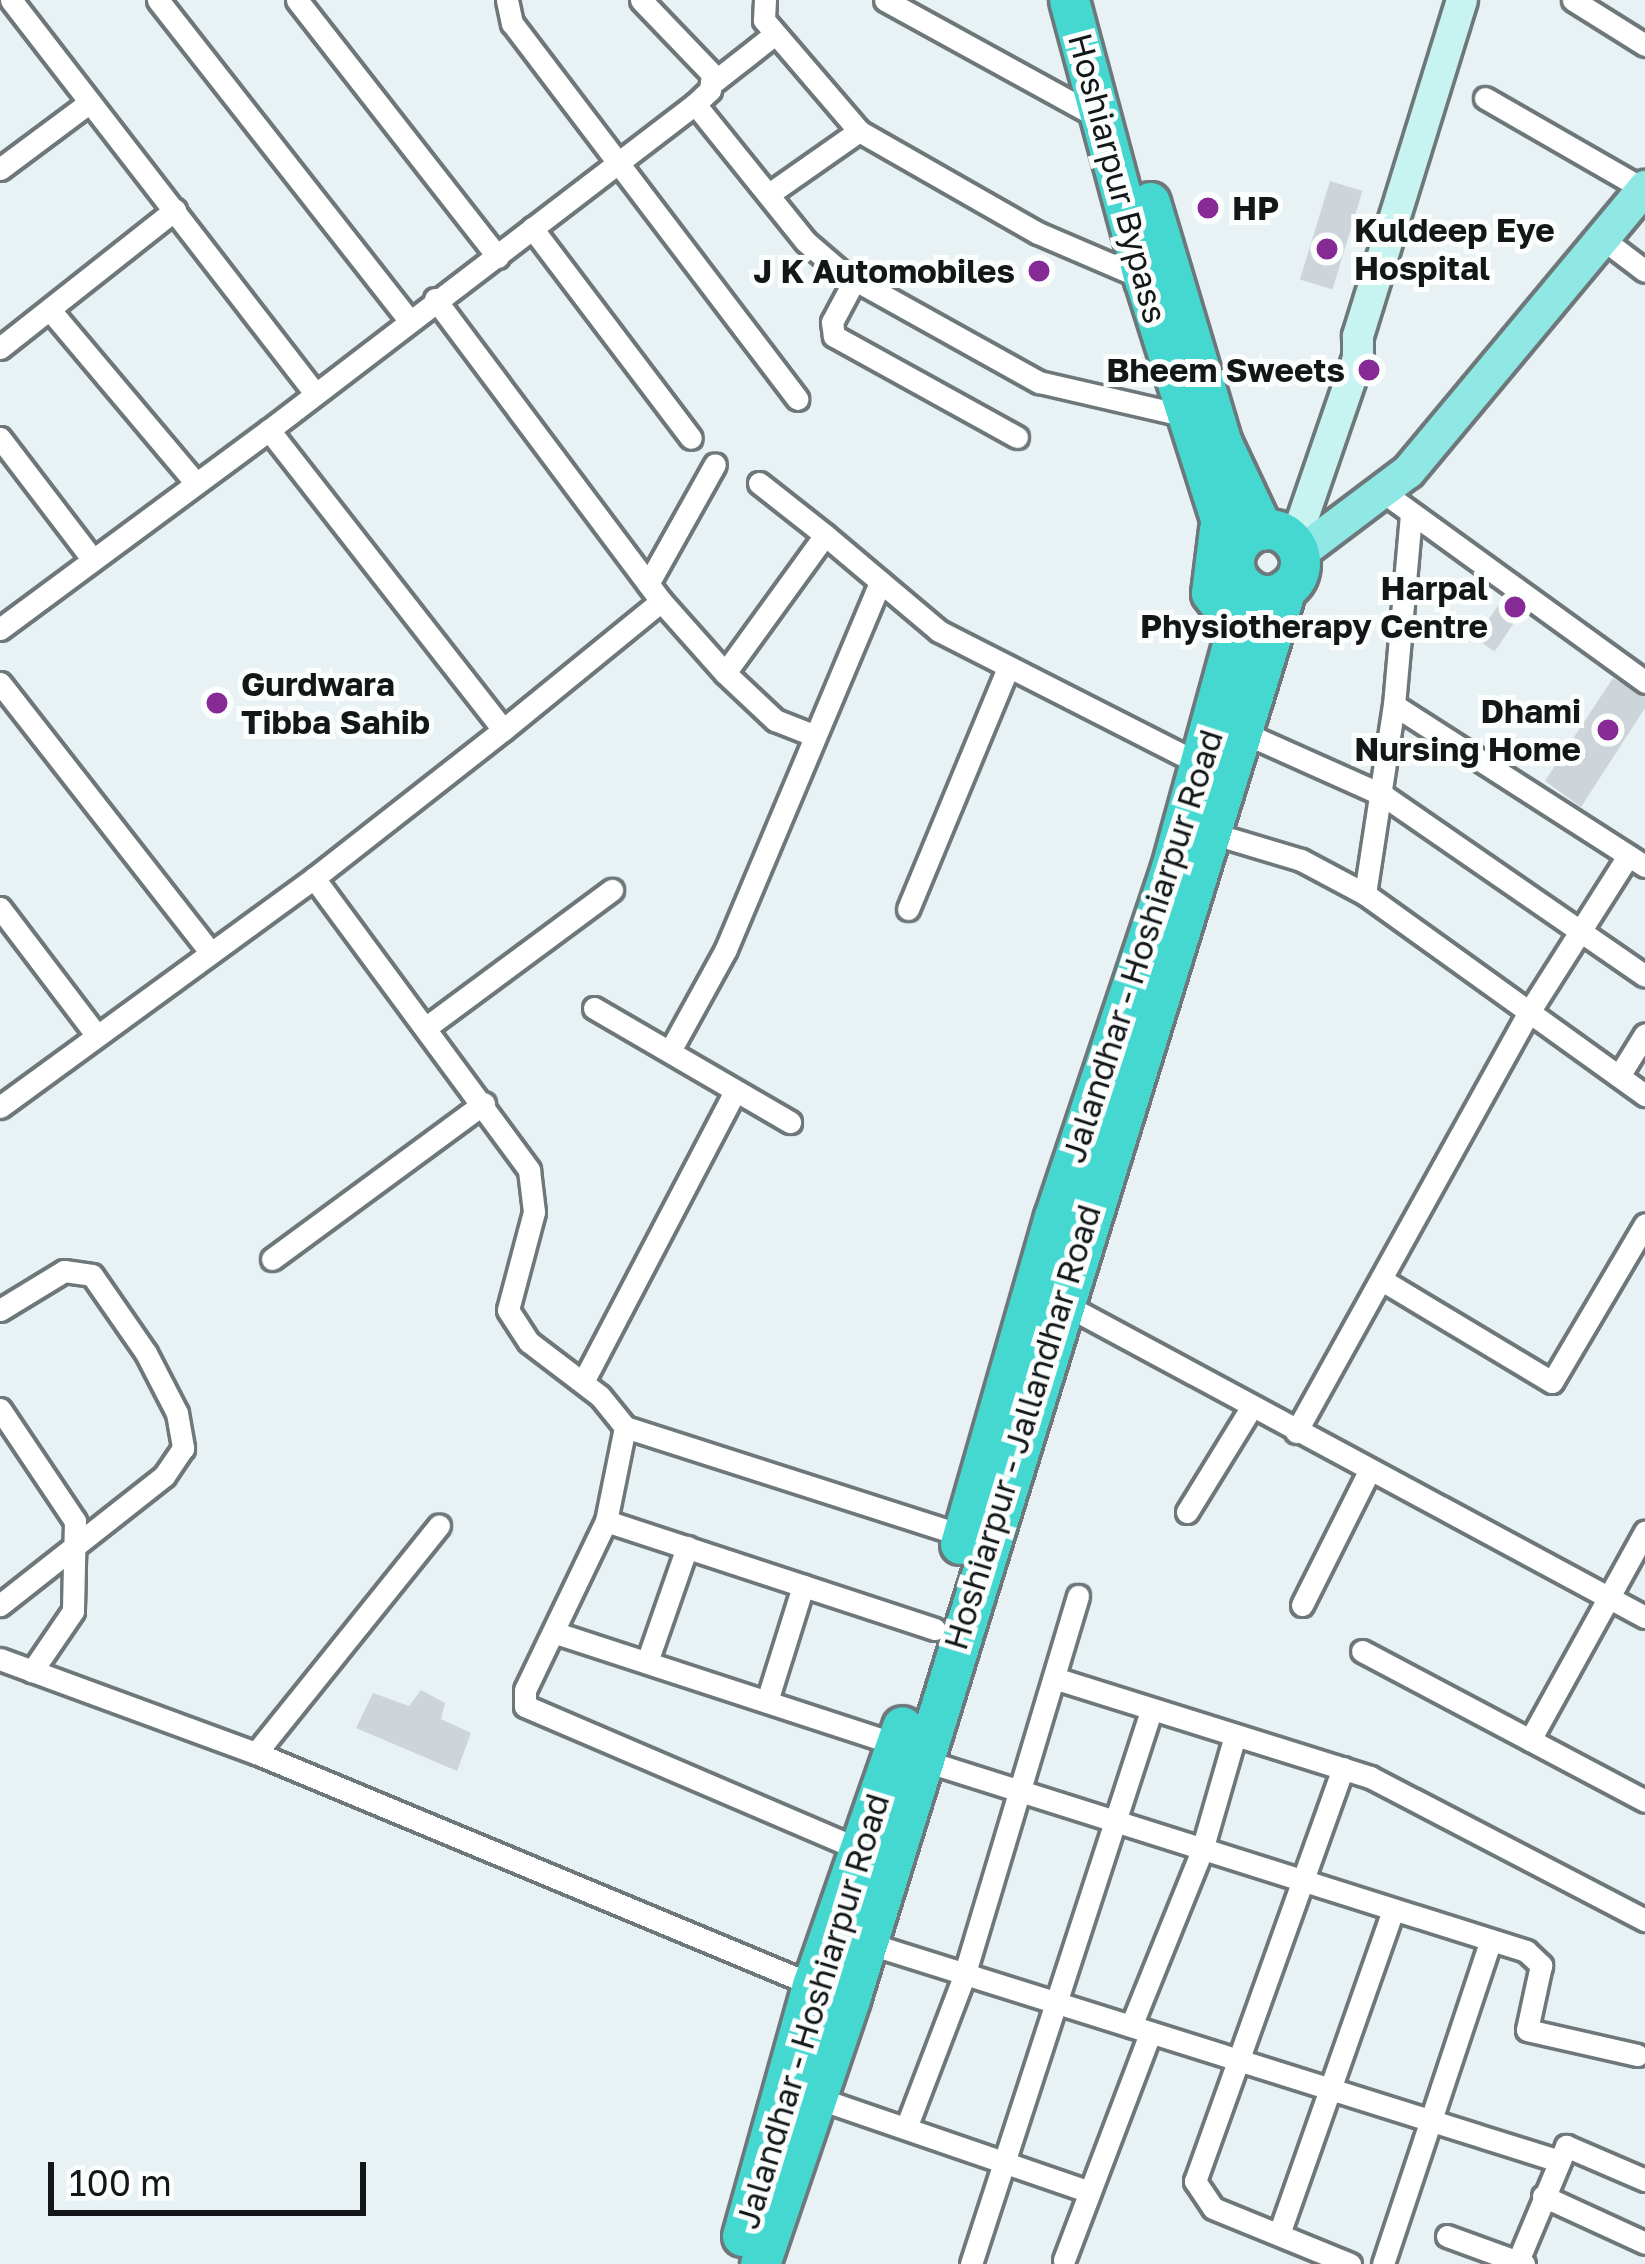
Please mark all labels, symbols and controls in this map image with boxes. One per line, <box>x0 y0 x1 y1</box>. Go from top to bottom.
street label: Hoshiarpur Bypass <box>1060 29 1176 327</box>
place label: HP <box>1232 188 1279 228</box>
marker: HP <box>1195 195 1221 221</box>
place label: Kuldeep Eye Hospital <box>1354 210 1555 288</box>
marker: Kuldeep Eye Hospital <box>1311 233 1343 265</box>
place label: J K Automobiles <box>753 251 1015 291</box>
marker: J K Automobiles <box>1026 258 1052 284</box>
place label: Bheem Sweets <box>1106 350 1345 390</box>
marker: Bheem Sweets <box>1356 357 1382 383</box>
place label: Harpal Physiotherapy Centre <box>1140 568 1488 646</box>
marker: Harpal Physiotherapy Centre <box>1499 591 1531 623</box>
place label: Gurdwara Tibba Sahib <box>241 664 430 742</box>
marker: Gurdwara Tibba Sahib <box>204 690 230 716</box>
place label: Dhami Nursing Home <box>1354 691 1581 769</box>
marker: Dhami Nursing Home <box>1592 714 1624 746</box>
street label: Jalandhar - Hoshiarpur Road <box>1053 725 1231 1167</box>
street label: Hoshiarpur - Jallandhar Road <box>935 1200 1109 1654</box>
street label: Jalandhar - Hoshiarpur Road <box>727 1789 897 2233</box>
scale bar <box>54 2138 372 2212</box>
text: 100 m <box>69 2161 172 2204</box>

